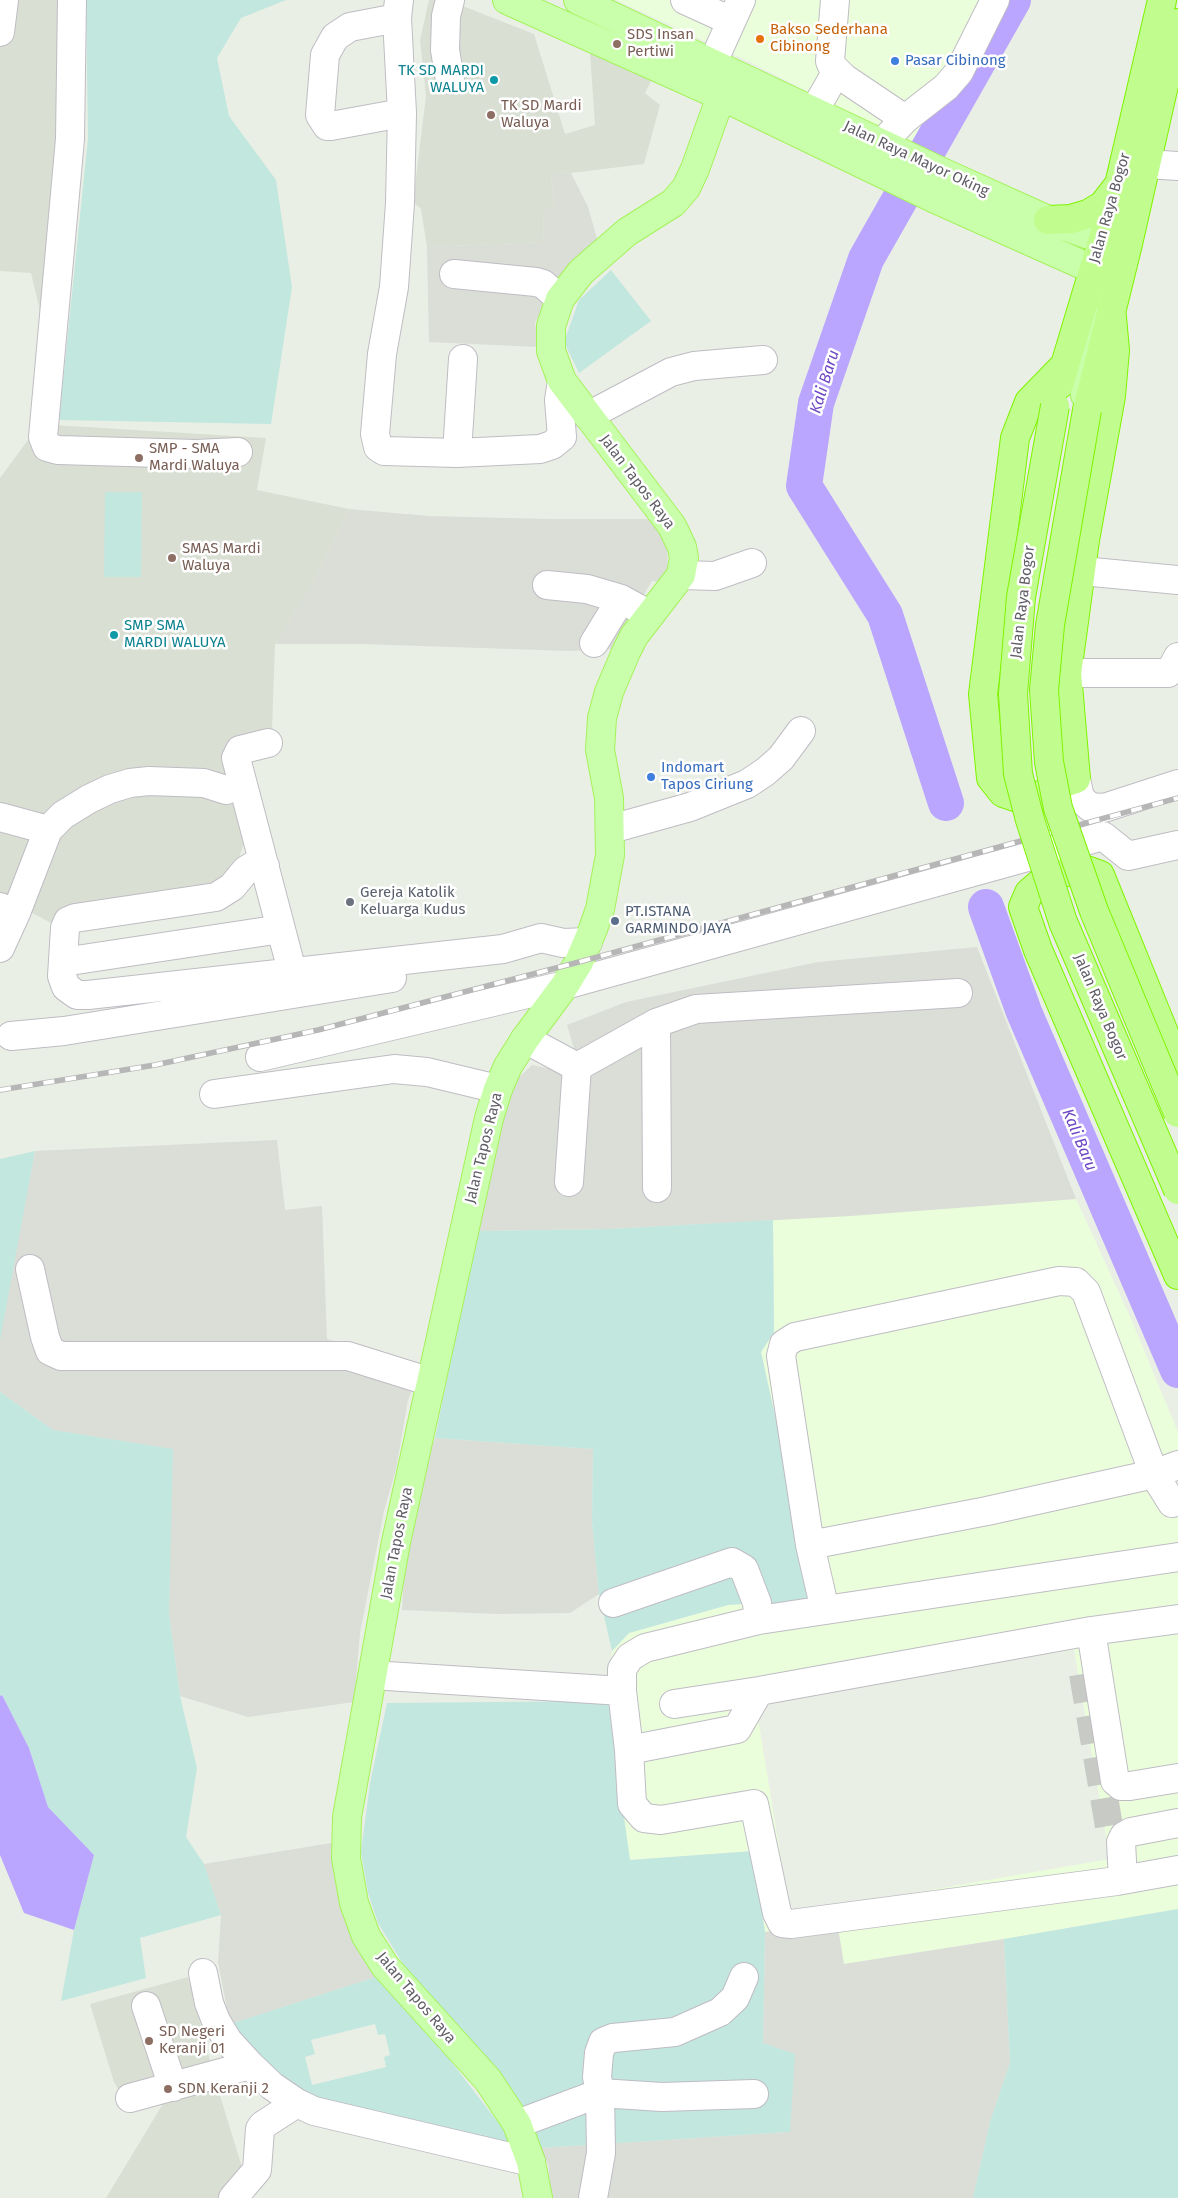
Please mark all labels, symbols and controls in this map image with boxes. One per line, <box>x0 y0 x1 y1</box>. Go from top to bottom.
place label: Bakso Sederhana Cibinong <box>770 21 888 56</box>
place label: SDS Insan Pertiwi <box>627 26 694 61</box>
marker: Bakso Sederhana Cibinong <box>754 33 766 45</box>
marker: SDS Insan Pertiwi <box>611 38 623 50</box>
place label: Pasar Cibinong <box>905 52 1006 70</box>
marker: Pasar Cibinong <box>889 55 901 67</box>
place label: TK SD MARDI WALUYA <box>398 62 484 97</box>
marker: TK SD MARDI WALUYA <box>488 74 500 86</box>
place label: TK SD Mardi Waluya <box>501 97 582 132</box>
marker: TK SD Mardi Waluya <box>485 109 497 121</box>
street label: Jalan Raya Mayor Oking <box>840 117 992 201</box>
street label: Jalan Raya Bogor <box>1086 151 1134 265</box>
water label: Kali Baru <box>806 348 844 416</box>
street label: Jalan Tapos Raya <box>596 431 678 533</box>
place label: SMP - SMA Mardi Waluya <box>149 440 240 475</box>
marker: SMP - SMA Mardi Waluya <box>133 452 145 464</box>
place label: SMAS Mardi Waluya <box>182 540 261 575</box>
street label: Jalan Raya Bogor <box>1007 544 1039 660</box>
marker: SMAS Mardi Waluya <box>166 552 178 564</box>
place label: SMP SMA MARDI WALUYA <box>124 617 226 652</box>
marker: SMP SMA MARDI WALUYA <box>108 629 120 641</box>
place label: Indomart Tapos Ciriung <box>661 759 753 794</box>
marker: Indomart Tapos Ciriung <box>645 771 657 783</box>
place label: Gereja Katolik Keluarga Kudus <box>360 884 465 919</box>
marker: Gereja Katolik Keluarga Kudus <box>344 896 356 908</box>
place label: PT.ISTANA GARMINDO JAYA <box>625 903 731 938</box>
marker: PT.ISTANA GARMINDO JAYA <box>609 915 621 927</box>
street label: Jalan Raya Bogor <box>1069 951 1131 1063</box>
street label: Jalan Tapos Raya <box>462 1091 506 1205</box>
water label: Kali Baru <box>1057 1106 1101 1174</box>
street label: Jalan Tapos Raya <box>377 1485 417 1601</box>
street label: Jalan Tapos Raya <box>373 1949 459 2047</box>
place label: SD Negeri Keranji 01 <box>159 2023 225 2058</box>
marker: SD Negeri Keranji 01 <box>143 2035 155 2047</box>
place label: SDN Keranji 2 <box>178 2080 269 2098</box>
marker: SDN Keranji 2 <box>162 2083 174 2095</box>

